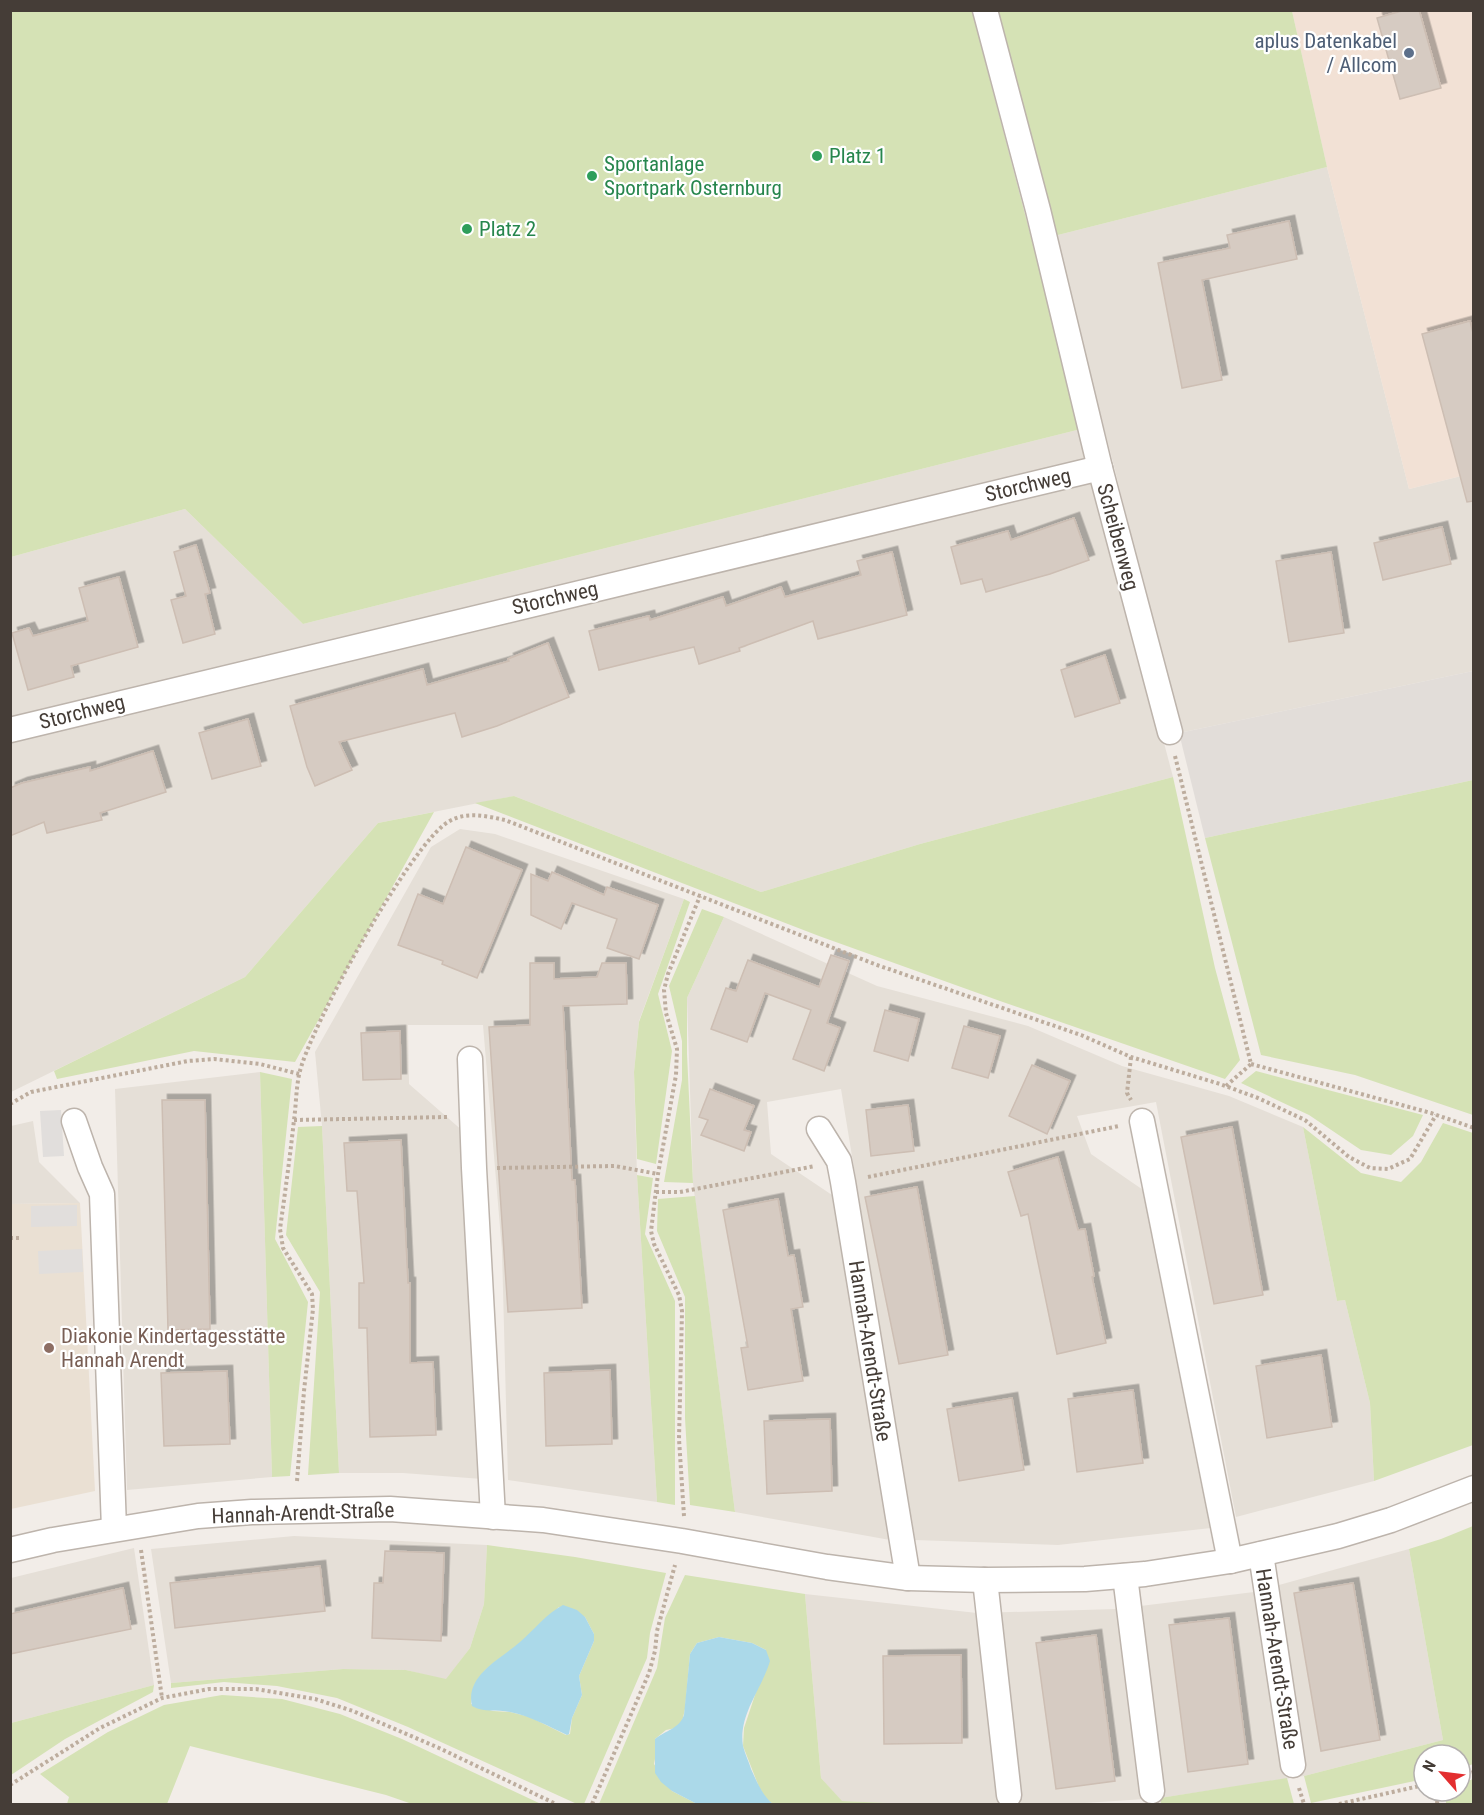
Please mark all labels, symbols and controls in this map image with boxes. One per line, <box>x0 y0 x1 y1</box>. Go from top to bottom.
place label: aplus Datenkabel / Allcom <box>1254 29 1397 77</box>
marker: aplus Datenkabel / Allcom <box>1402 46 1416 60</box>
place label: Platz 1 <box>829 144 886 168</box>
marker: Platz 1 <box>810 149 824 163</box>
place label: Sportanlage Sportpark Osternburg <box>604 152 782 200</box>
marker: Sportanlage Sportpark Osternburg <box>585 169 599 183</box>
place label: Platz 2 <box>479 217 536 241</box>
marker: Platz 2 <box>460 222 474 236</box>
street label: Storchweg <box>983 463 1073 507</box>
street label: Scheibenweg <box>1092 481 1144 593</box>
street label: Storchweg <box>510 576 600 620</box>
street label: Storchweg <box>37 690 127 734</box>
street label: Hannah-Arendt-Straße <box>844 1259 896 1443</box>
place label: Diakonie Kindertagesstätte Hannah Arendt <box>61 1324 285 1372</box>
marker: Diakonie Kindertagesstätte Hannah Arendt <box>42 1341 56 1355</box>
street label: Hannah-Arendt-Straße <box>211 1498 395 1528</box>
street label: Hannah-Arendt-Straße <box>1251 1567 1303 1751</box>
north arrow <box>1412 1743 1472 1803</box>
text: N <box>1419 1757 1440 1775</box>

